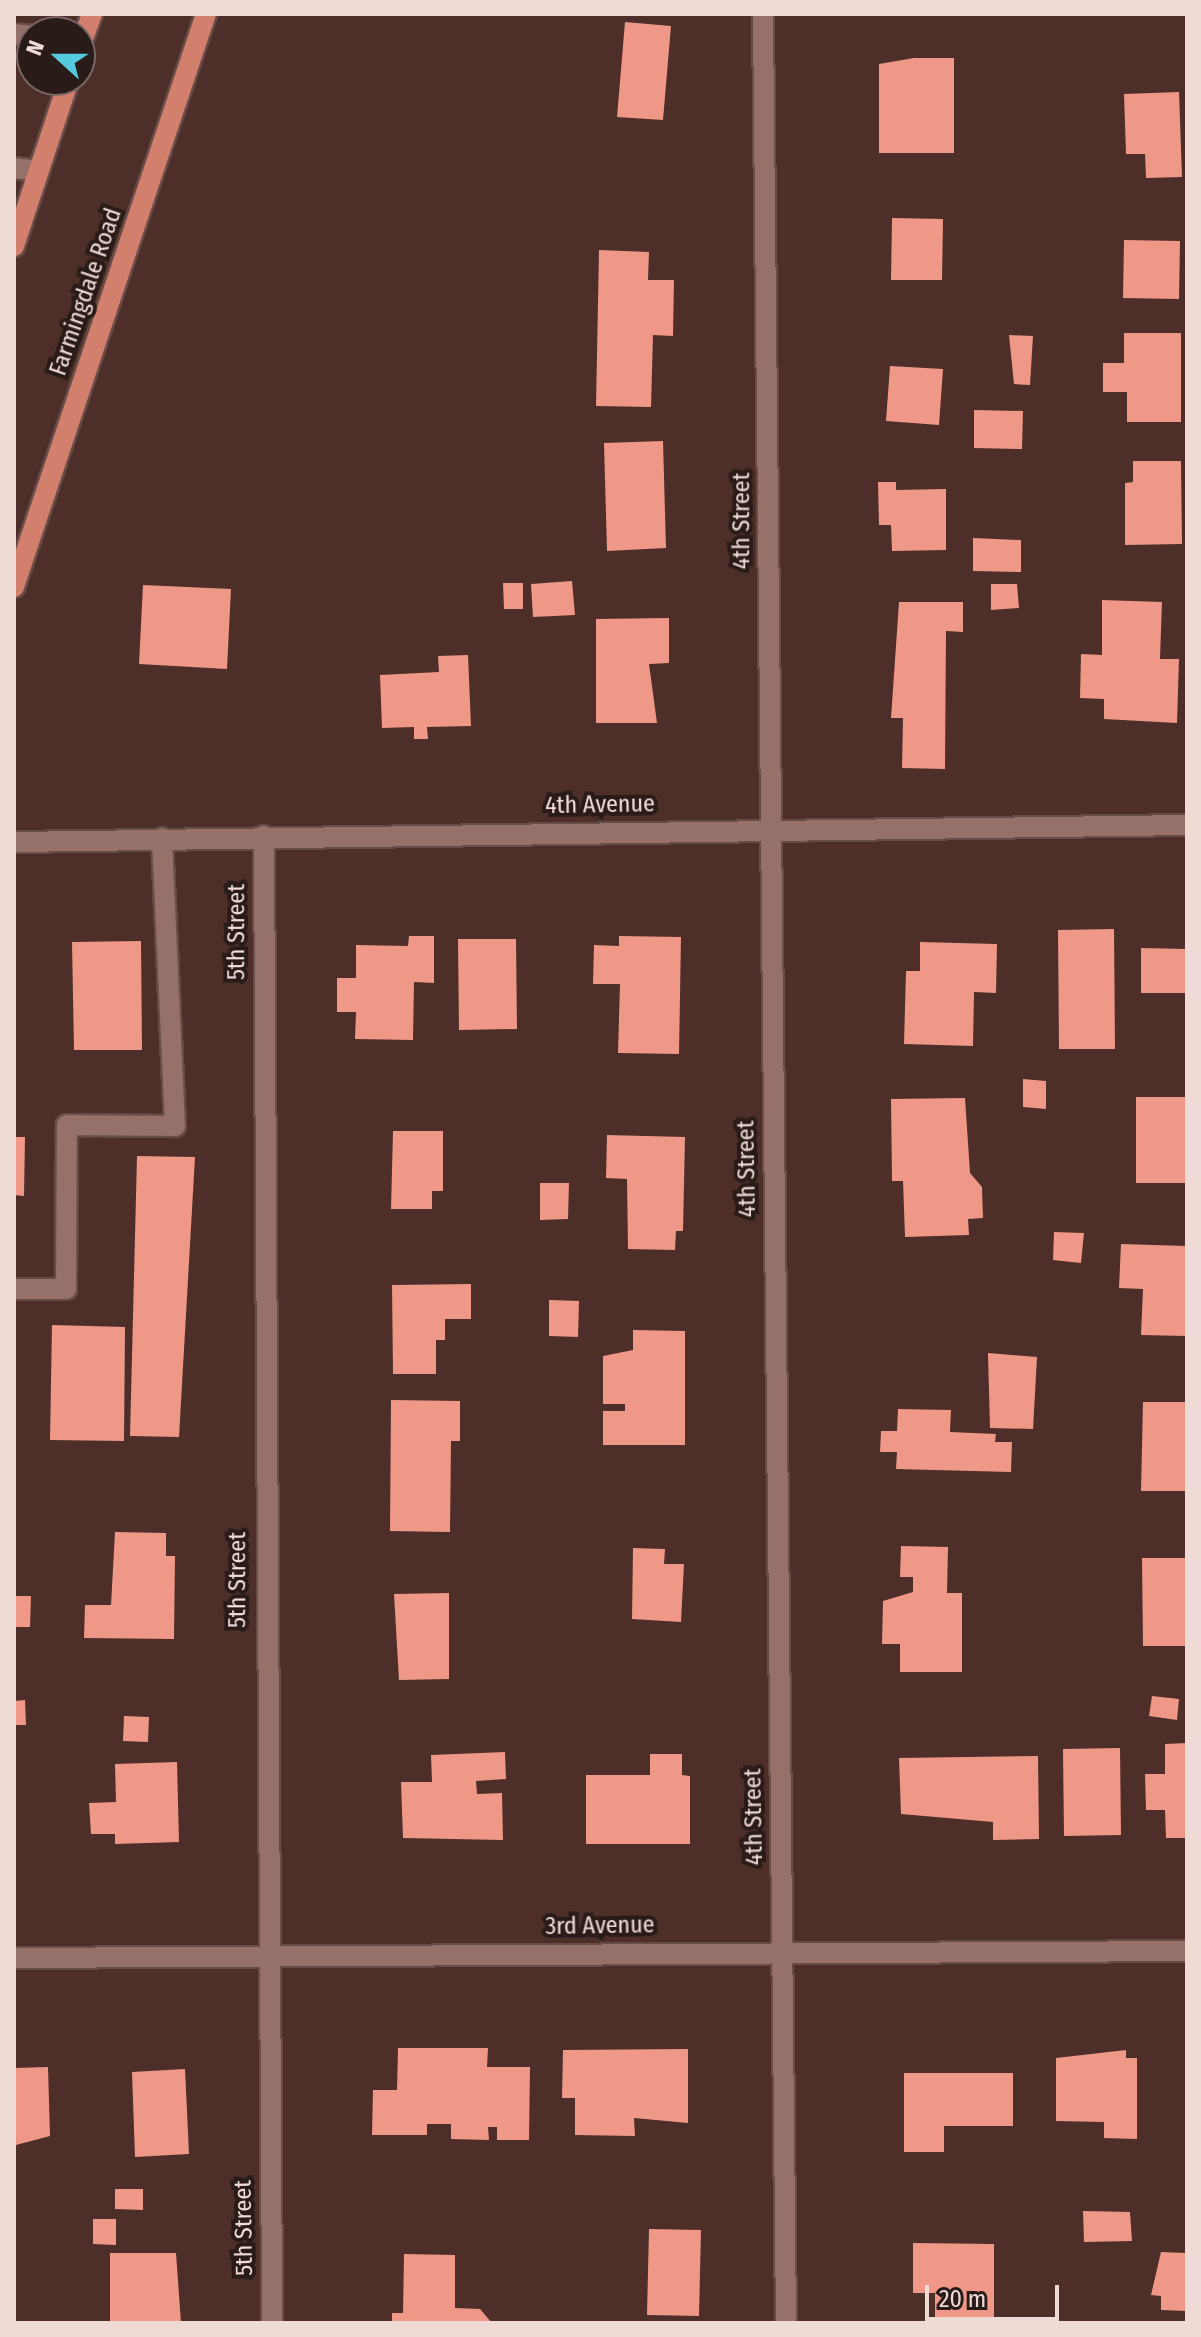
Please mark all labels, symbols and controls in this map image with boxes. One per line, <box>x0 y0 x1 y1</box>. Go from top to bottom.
north arrow <box>16 16 96 96</box>
text: N <box>20 37 50 59</box>
street label: Farmingdale Road <box>44 205 128 379</box>
street label: 4th Street <box>728 473 756 569</box>
street label: 4th Avenue <box>545 790 655 820</box>
street label: 5th Street <box>223 884 251 980</box>
street label: 4th Street <box>732 1120 762 1218</box>
street label: 5th Street <box>224 1532 252 1628</box>
street label: 4th Street <box>739 1768 769 1866</box>
street label: 3rd Avenue <box>545 1911 655 1941</box>
street label: 5th Street <box>229 2180 259 2276</box>
scale bar <box>929 2269 1063 2319</box>
text: 20 m <box>939 2285 986 2313</box>

